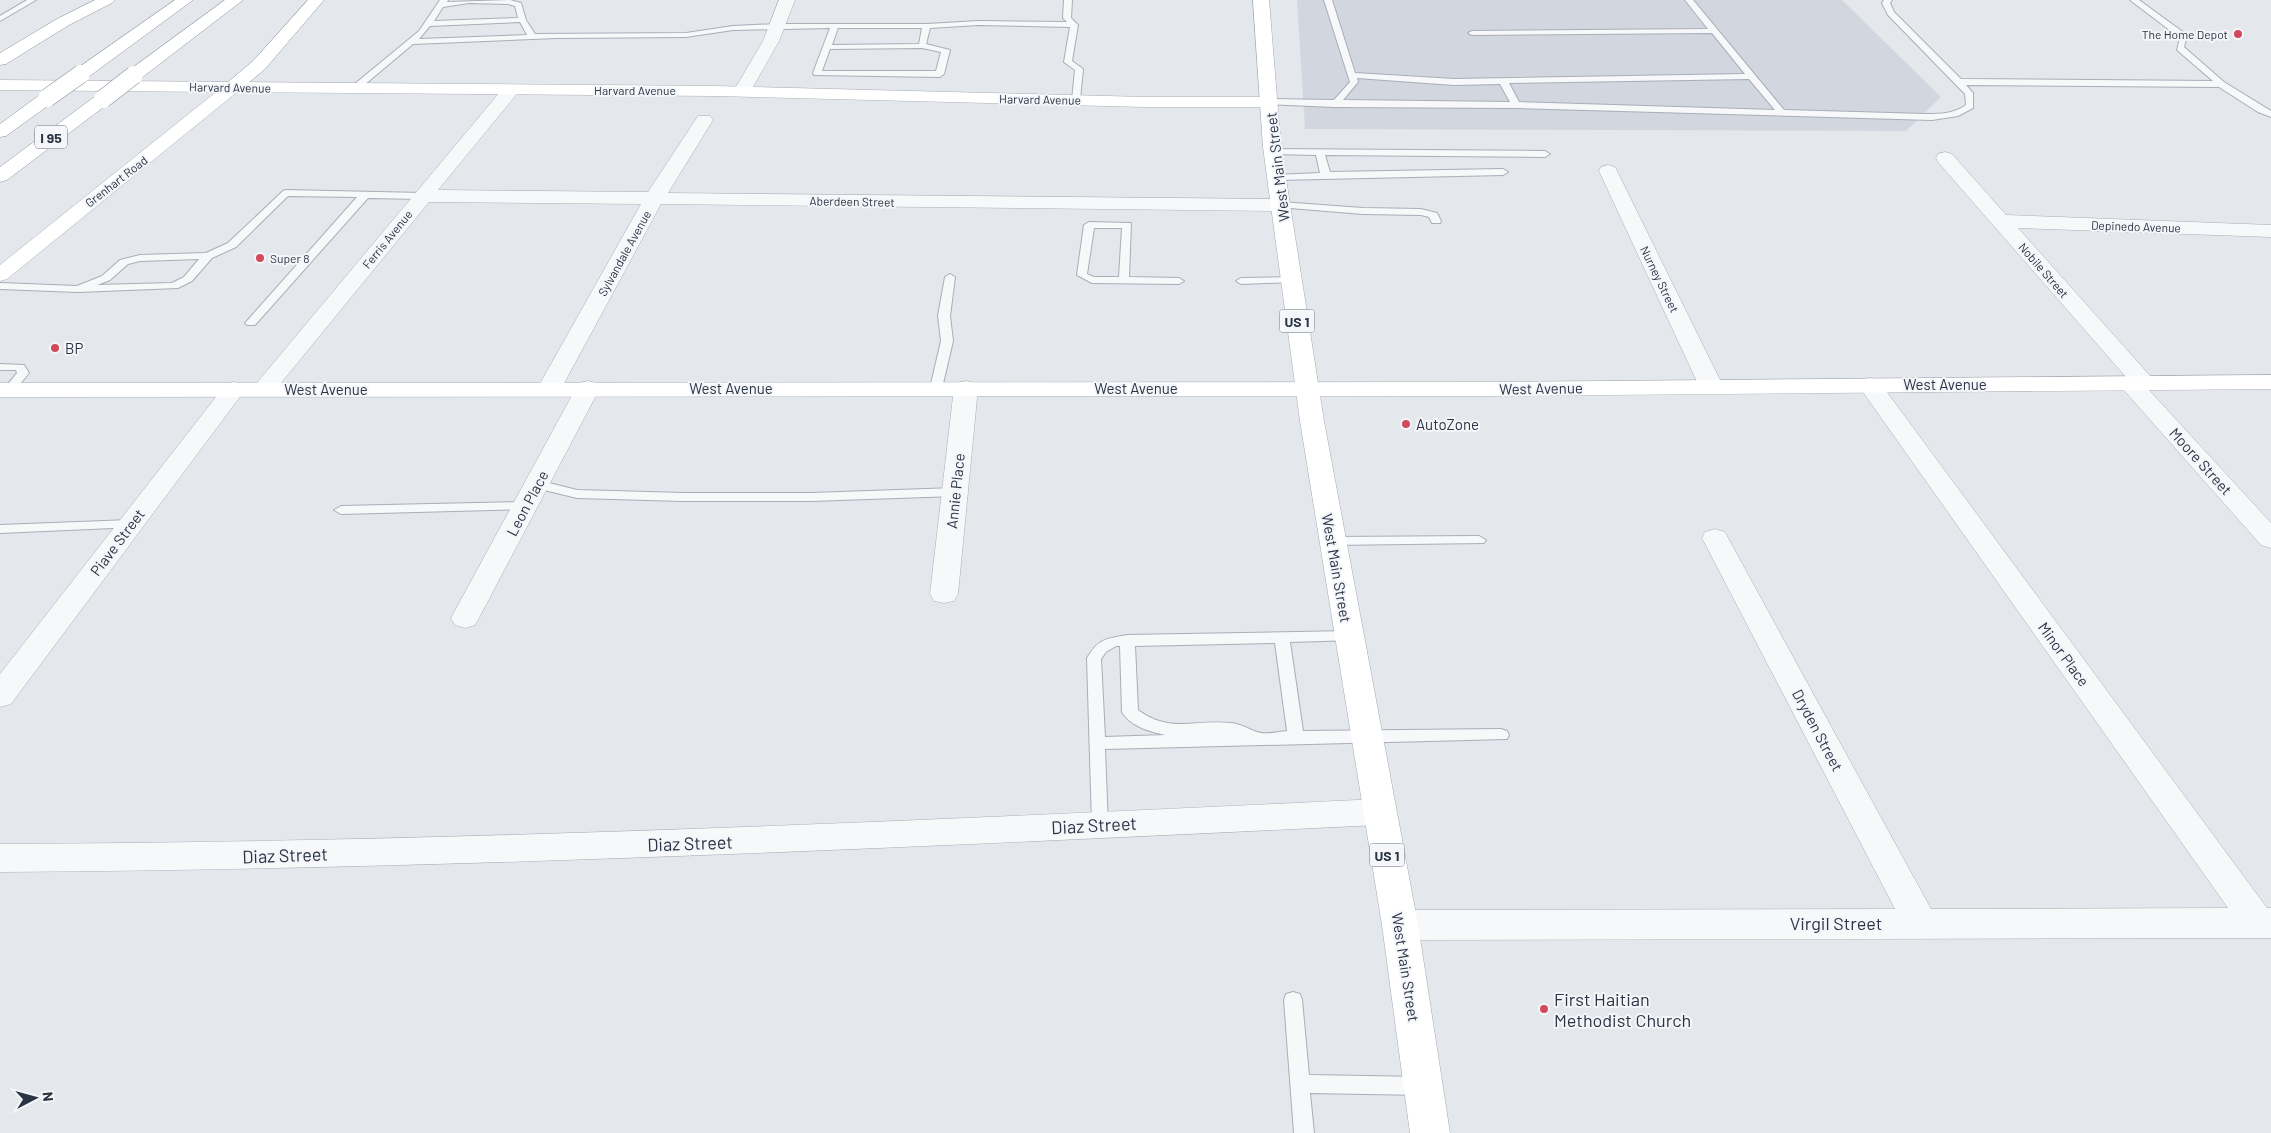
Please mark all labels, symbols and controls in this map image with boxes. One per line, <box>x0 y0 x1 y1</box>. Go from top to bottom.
place label: The Home Depot <box>2142 27 2228 41</box>
marker: The Home Depot <box>2232 28 2244 40</box>
street label: Harvard Avenue <box>189 79 271 95</box>
street label: Harvard Avenue <box>594 83 676 97</box>
street label: Harvard Avenue <box>999 91 1081 107</box>
street label: West Main Street <box>1261 111 1293 223</box>
road number: I 95 <box>35 125 67 148</box>
street label: Grenhart Road <box>82 152 150 210</box>
street label: Aberdeen Street <box>809 193 895 209</box>
street label: Ferris Avenue <box>359 207 415 271</box>
street label: Sylvandale Avenue <box>595 208 653 298</box>
street label: Depinedo Avenue <box>2091 217 2181 235</box>
street label: Nobile Street <box>2016 240 2072 300</box>
street label: Nurney Street <box>1638 243 1682 315</box>
place label: Super 8 <box>270 251 309 265</box>
marker: Super 8 <box>254 252 266 264</box>
road number: US 1 <box>1280 310 1314 332</box>
place label: BP <box>65 339 83 357</box>
marker: BP <box>49 342 61 354</box>
street label: West Avenue <box>1903 375 1987 393</box>
street label: West Avenue <box>1499 378 1583 398</box>
street label: West Avenue <box>689 379 773 397</box>
street label: West Avenue <box>1094 379 1178 397</box>
street label: West Avenue <box>284 380 368 398</box>
place label: AutoZone <box>1416 415 1479 433</box>
marker: AutoZone <box>1400 418 1412 430</box>
street label: Moore Street <box>2166 424 2236 498</box>
street label: Annie Place <box>942 452 968 530</box>
street label: Leon Place <box>502 467 552 539</box>
street label: Piave Street <box>86 505 148 579</box>
street label: West Main Street <box>1319 512 1355 624</box>
street label: Minor Place <box>2035 618 2093 690</box>
street label: Dryden Street <box>1789 686 1847 774</box>
street label: Diaz Street <box>1051 812 1137 838</box>
street label: Diaz Street <box>647 831 733 855</box>
street label: Diaz Street <box>242 843 328 867</box>
road number: US 1 <box>1370 844 1404 866</box>
street label: West Main Street <box>1388 911 1424 1023</box>
street label: Virgil Street <box>1790 912 1882 934</box>
place label: First Haitian Methodist Church <box>1554 988 1691 1031</box>
marker: First Haitian Methodist Church <box>1538 1003 1550 1015</box>
north arrow <box>10 1073 60 1123</box>
text: N <box>39 1091 57 1102</box>

